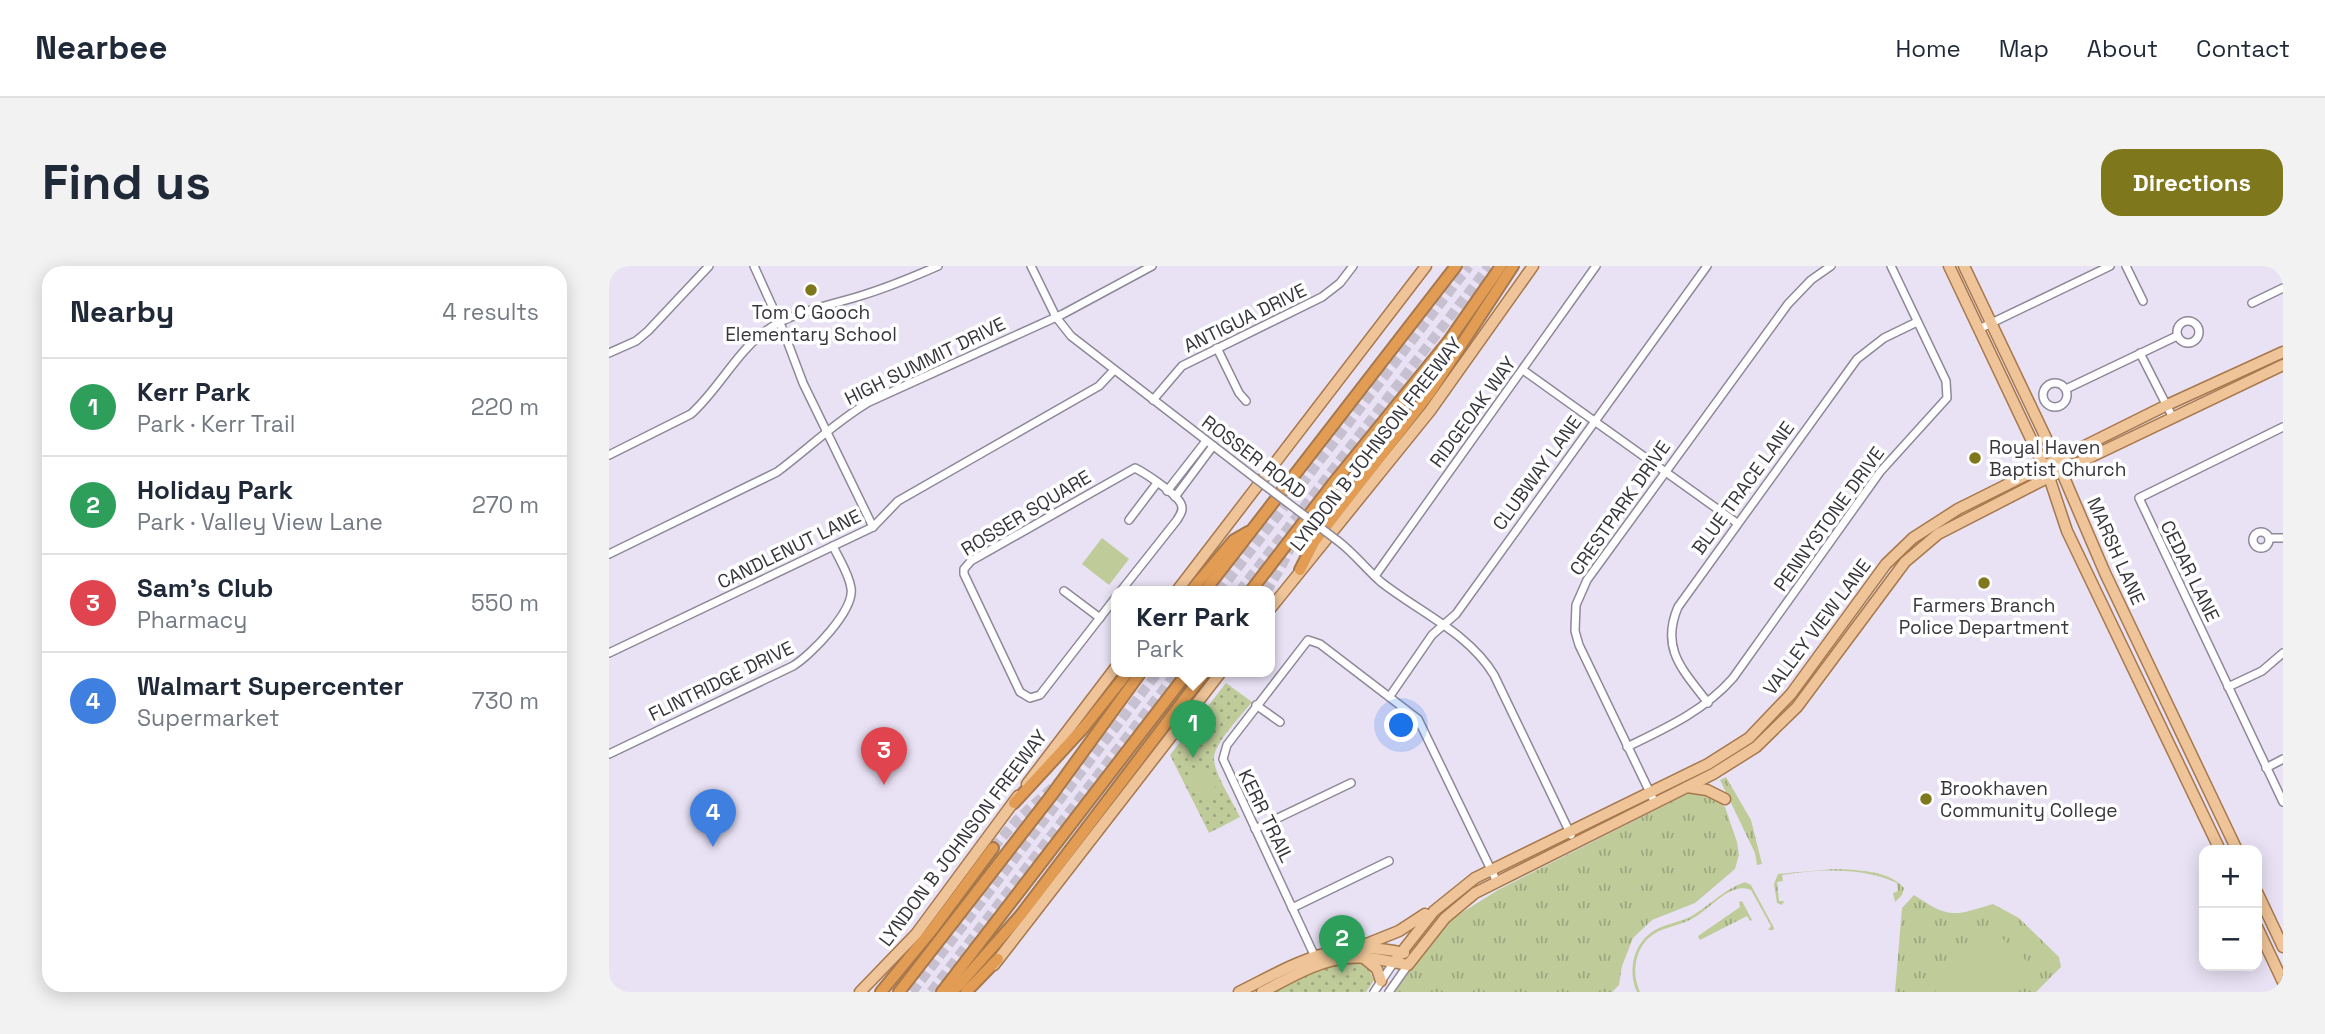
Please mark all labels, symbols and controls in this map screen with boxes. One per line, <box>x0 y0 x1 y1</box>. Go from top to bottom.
text: Nearbee <box>35 27 167 69</box>
text: Home <box>1895 33 1961 64</box>
text: Map <box>1999 33 2049 64</box>
text: About <box>2087 33 2158 64</box>
text: Contact <box>2196 33 2290 64</box>
button: Directions <box>2101 149 2283 216</box>
text: Find us <box>42 151 211 213</box>
street label: ANTIGUA DRIVE <box>1179 277 1311 359</box>
marker: Tom C Gooch Elementary School <box>803 282 819 298</box>
text: Nearby <box>70 292 174 331</box>
text: 4 results <box>442 297 539 327</box>
place label: Tom C Gooch Elementary School <box>725 300 897 347</box>
street label: HIGH SUMMIT DRIVE <box>840 311 1010 411</box>
street label: LYNDON B JOHNSON FREEWAY <box>1285 332 1468 556</box>
street label: RIDGEOAK WAY <box>1424 351 1522 473</box>
text: Kerr Park <box>137 375 251 409</box>
text: 1 <box>88 392 98 422</box>
text: 220 m <box>471 392 539 422</box>
text: Park · Kerr Trail <box>137 409 295 439</box>
street label: ROSSER ROAD <box>1197 410 1311 504</box>
street label: CLUBWAY LANE <box>1487 411 1587 535</box>
street label: BLUE TRACE LANE <box>1686 416 1800 560</box>
street label: CRESTPARK DRIVE <box>1564 435 1676 581</box>
place label: Royal Haven Baptist Church <box>1989 435 2126 482</box>
street label: PENNYSTONE DRIVE <box>1768 442 1890 596</box>
marker: Royal Haven Baptist Church <box>1967 450 1983 466</box>
street label: ROSSER SQUARE <box>957 464 1095 562</box>
text: Holiday Park <box>137 473 293 507</box>
text: 2 <box>86 490 100 520</box>
text: 270 m <box>472 490 539 520</box>
street label: MARSH LANE <box>2081 493 2151 609</box>
street label: CANDLENUT LANE <box>713 503 865 595</box>
text: Park · Valley View Lane <box>137 507 383 537</box>
street label: CEDAR LANE <box>2155 516 2225 626</box>
street label: VALLEY VIEW LANE <box>1758 554 1876 700</box>
text: Sam's Club <box>137 571 273 605</box>
marker: Farmers Branch Police Department <box>1976 575 1992 591</box>
popup <box>1111 586 1275 677</box>
text: 3 <box>86 588 100 618</box>
text: 550 m <box>471 588 539 618</box>
place label: Farmers Branch Police Department <box>1899 593 2069 640</box>
text: Kerr Park <box>1136 600 1250 634</box>
text: Pharmacy <box>137 605 247 635</box>
text: Park <box>1136 634 1184 664</box>
street label: FLINTRIDGE DRIVE <box>644 635 798 727</box>
text: Walmart Supercenter <box>137 669 404 703</box>
text: 4 <box>86 686 100 716</box>
text: 730 m <box>472 686 539 716</box>
pin: 1 <box>1170 700 1216 758</box>
text: Supermarket <box>137 703 279 733</box>
your location <box>1384 708 1418 742</box>
street label: LYNDON B JOHNSON FREEWAY <box>873 724 1053 951</box>
pin: 3 <box>861 727 907 785</box>
street label: KERR TRAIL <box>1233 765 1299 867</box>
place label: Brookhaven Community College <box>1940 776 2118 823</box>
pin: 4 <box>690 789 736 847</box>
marker: Brookhaven Community College <box>1918 791 1934 807</box>
map controls <box>2199 845 2262 971</box>
button: + <box>2199 845 2262 908</box>
button: − <box>2199 908 2262 971</box>
pin: 2 <box>1319 915 1365 973</box>

